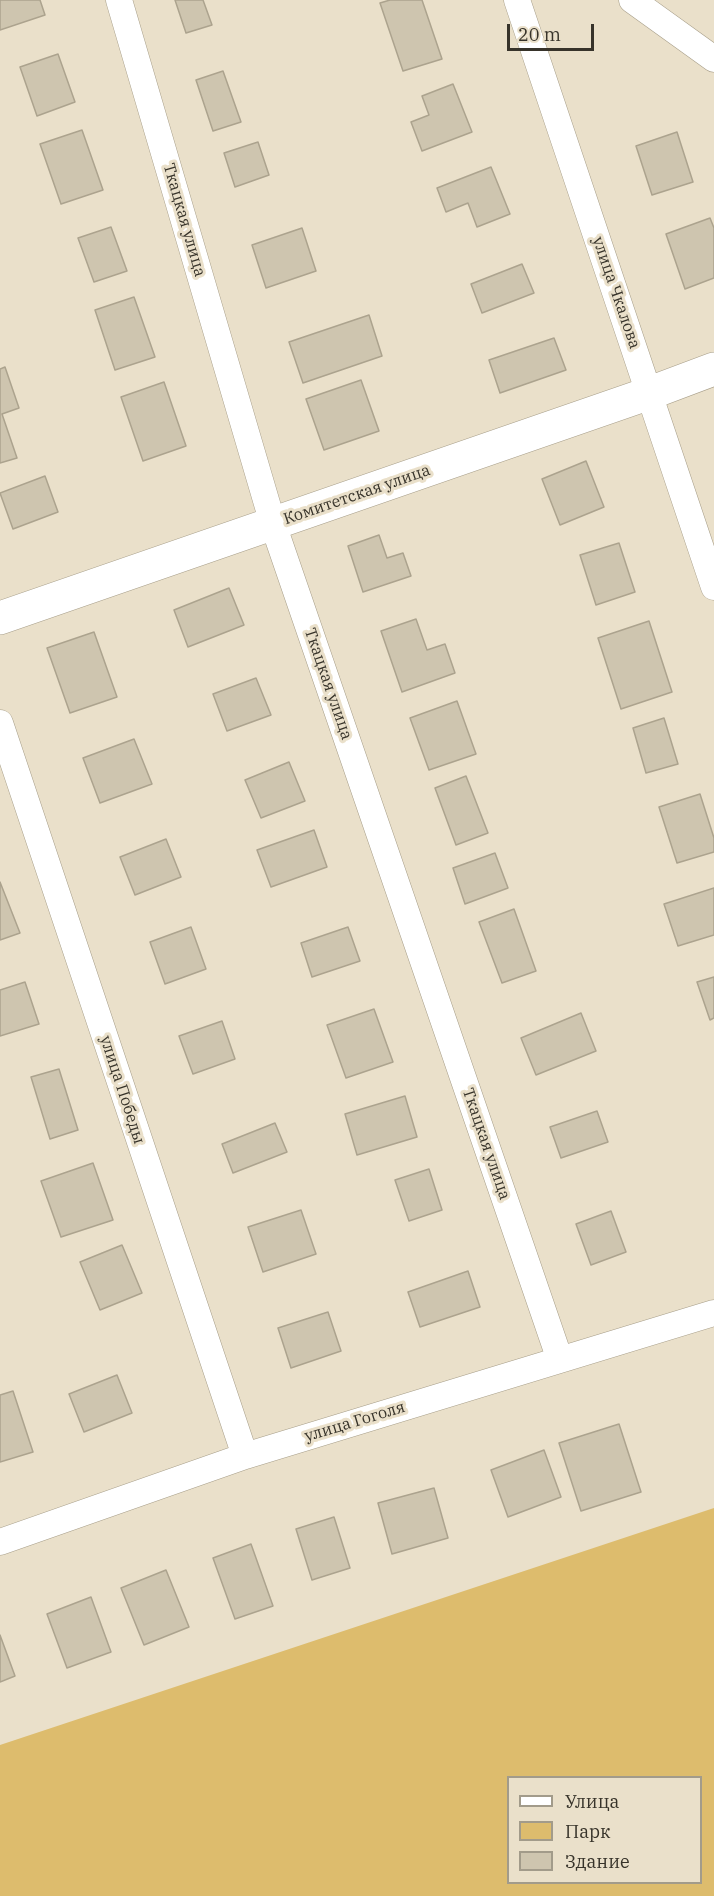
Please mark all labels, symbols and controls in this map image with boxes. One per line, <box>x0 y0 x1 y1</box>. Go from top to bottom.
scale bar <box>510 12 597 50</box>
text: 20 m <box>518 23 561 46</box>
street label: Ткацкая улица <box>159 161 209 279</box>
street label: улица Чкалова <box>588 234 644 352</box>
street label: Комитетская улица <box>281 461 433 529</box>
street label: Ткацкая улица <box>300 626 356 742</box>
street label: улица Победы <box>95 1033 149 1147</box>
street label: Ткацкая улица <box>458 1086 514 1202</box>
street label: улица Гоголя <box>302 1398 408 1446</box>
legend <box>507 1776 702 1884</box>
text: Улица <box>565 1790 619 1813</box>
text: Парк <box>565 1820 611 1843</box>
text: Здание <box>565 1850 630 1873</box>

